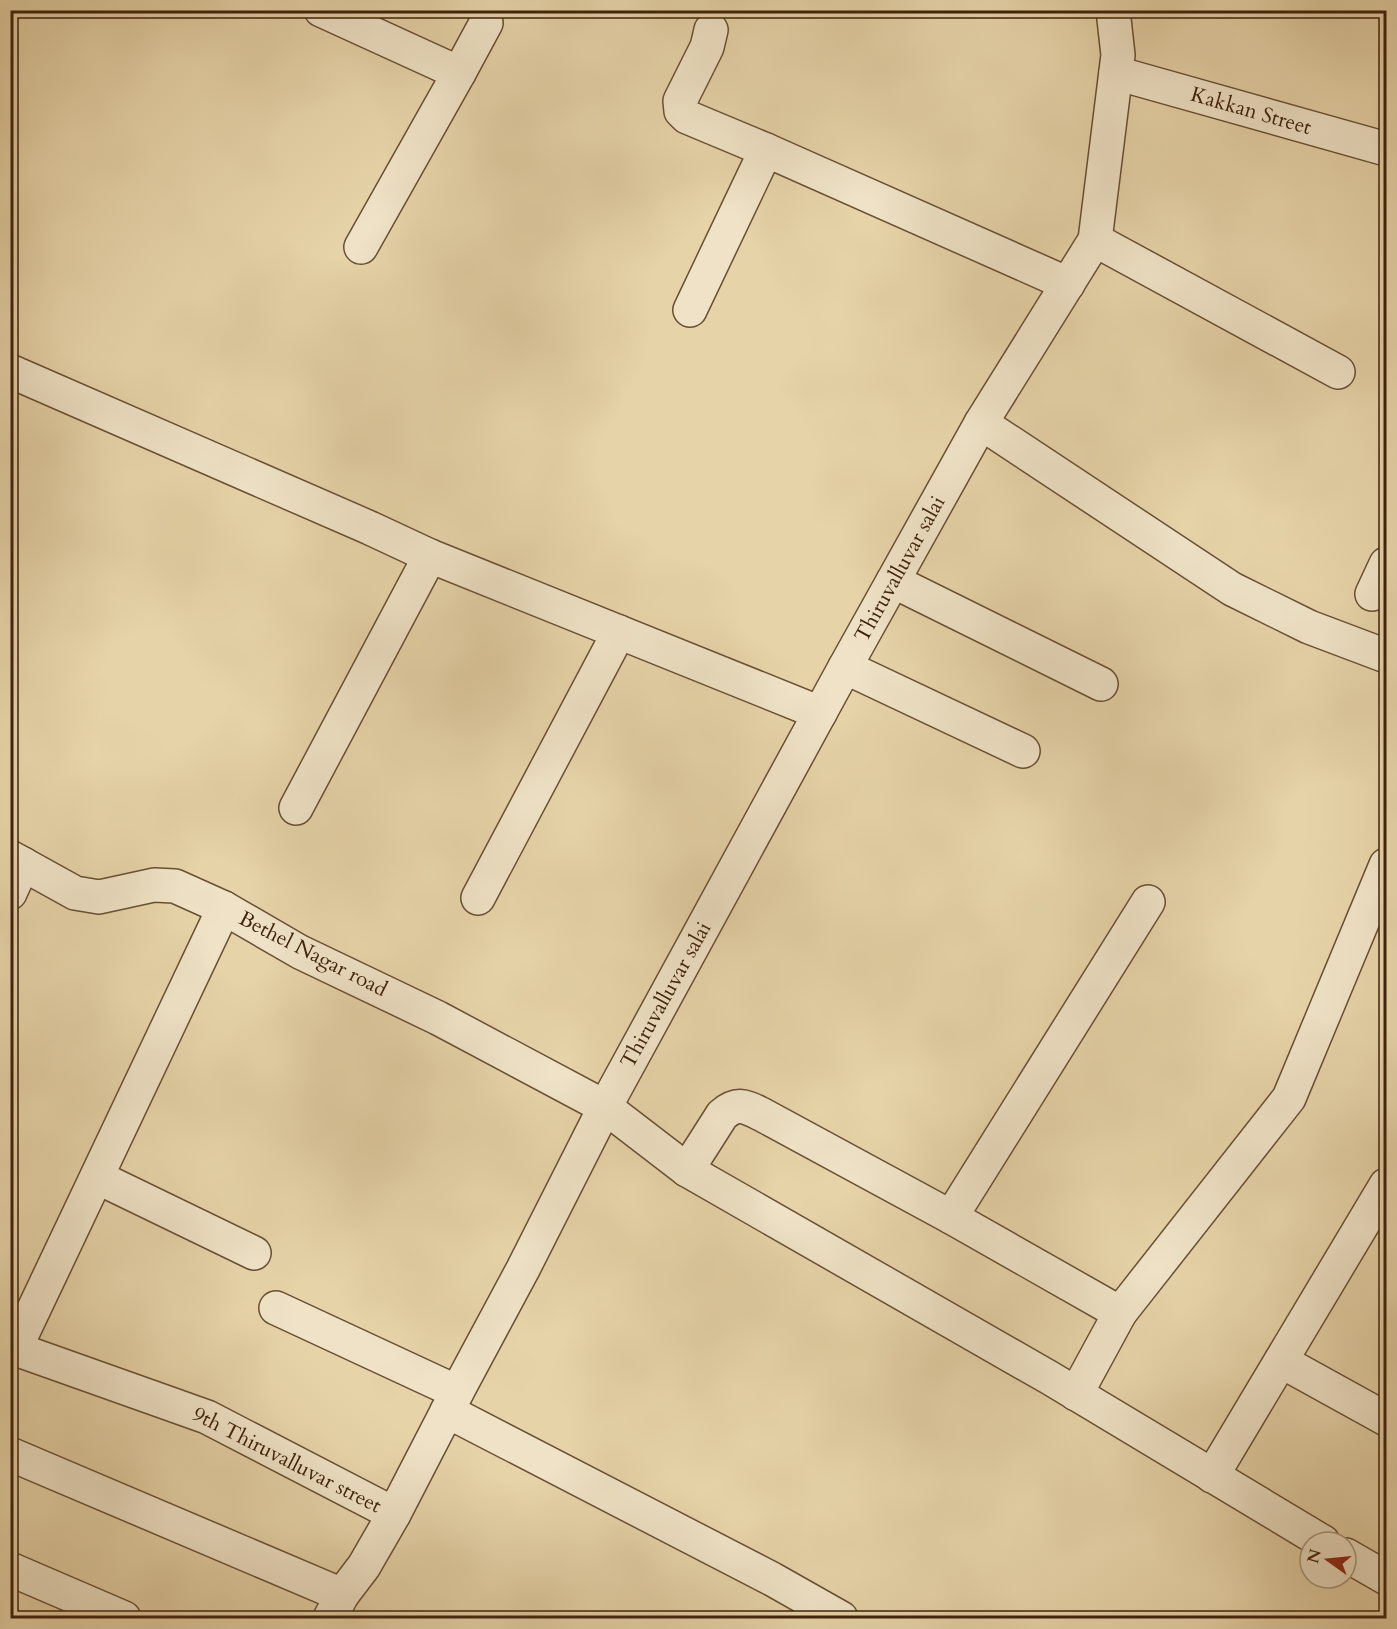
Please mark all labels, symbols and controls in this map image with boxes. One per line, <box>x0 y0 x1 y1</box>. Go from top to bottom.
street label: Kakkan Street <box>1187 80 1315 142</box>
street label: Thiruvalluvar salai <box>848 490 952 647</box>
street label: Bethel Nagar road <box>234 904 392 1004</box>
street label: Thiruvalluvar salai <box>614 916 718 1073</box>
street label: 9th Thiruvalluvar street <box>188 1400 387 1520</box>
north arrow <box>1298 1530 1358 1590</box>
text: N <box>1302 1547 1327 1566</box>

